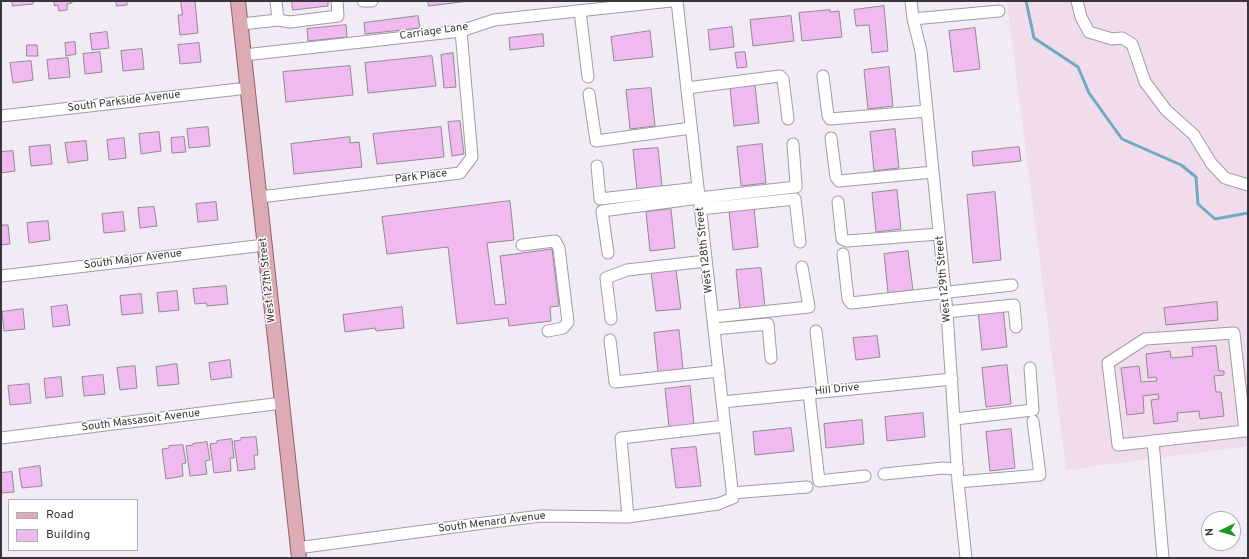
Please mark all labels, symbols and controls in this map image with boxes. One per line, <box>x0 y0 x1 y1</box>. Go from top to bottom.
street label: Carriage Lane <box>399 21 469 43</box>
street label: South Parkside Avenue <box>67 89 181 115</box>
street label: Park Place <box>394 167 448 187</box>
street label: West 128th Street <box>694 206 716 294</box>
street label: West 129th Street <box>934 235 954 323</box>
street label: West 127th Street <box>257 237 279 323</box>
street label: South Major Avenue <box>83 247 183 273</box>
street label: Hill Drive <box>814 381 860 399</box>
street label: South Massasoit Avenue <box>81 407 201 435</box>
legend <box>8 499 138 551</box>
text: Road <box>46 507 74 523</box>
street label: South Menard Avenue <box>438 510 546 536</box>
north arrow <box>1201 511 1241 551</box>
text: Building <box>46 527 90 543</box>
text: N <box>1203 527 1217 537</box>

